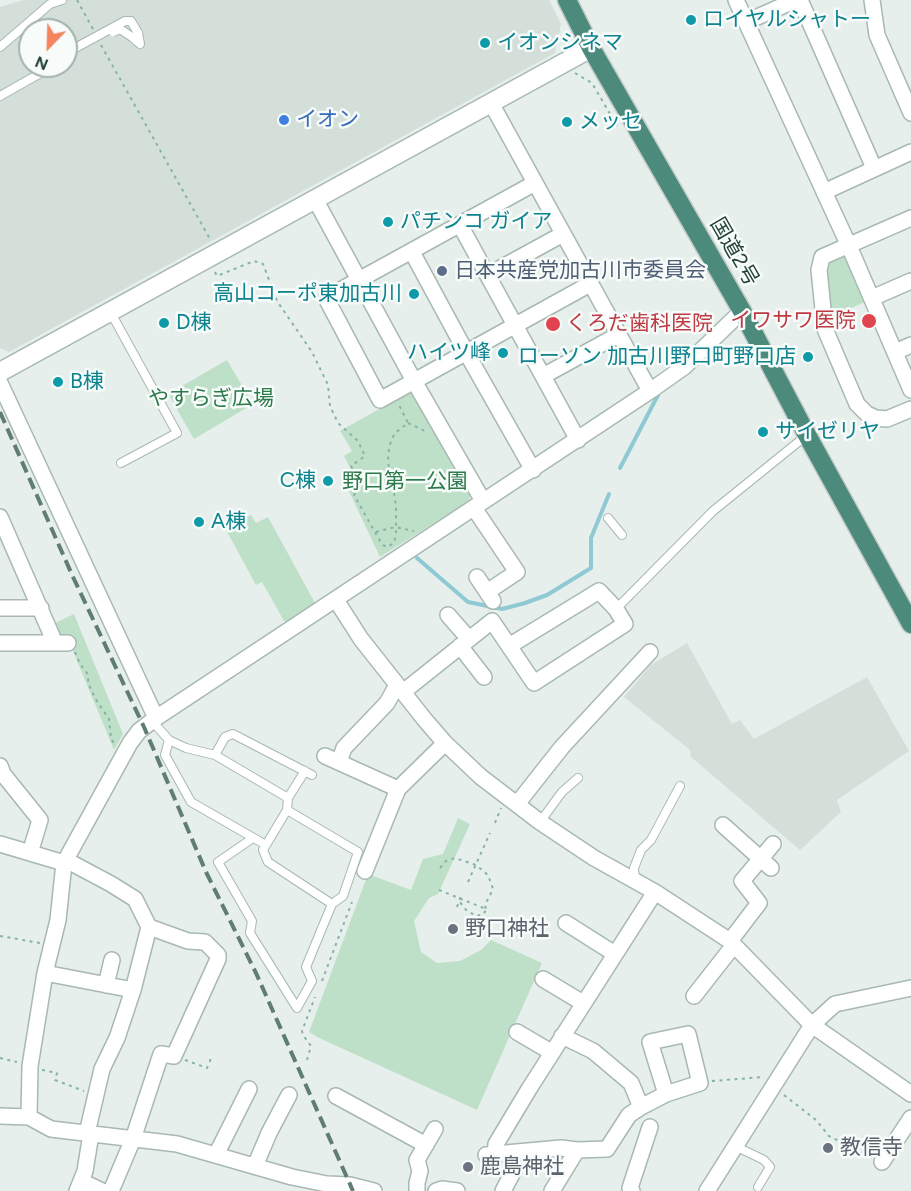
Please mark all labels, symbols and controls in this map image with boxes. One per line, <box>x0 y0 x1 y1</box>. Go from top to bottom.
place label: ロイヤルシャトー <box>703 7 871 33</box>
marker: ロイヤルシャトー <box>684 13 698 27</box>
north arrow <box>18 18 78 78</box>
place label: イオンシネマ <box>497 30 623 56</box>
marker: イオンシネマ <box>478 36 492 50</box>
text: N <box>32 52 51 74</box>
place label: イオン <box>296 107 359 133</box>
place label: メッセ <box>579 109 642 135</box>
marker: イオン <box>277 113 291 127</box>
marker: メッセ <box>560 115 574 129</box>
place label: パチンコ ガイア <box>400 209 552 235</box>
street label: 国道2号 <box>704 213 764 291</box>
marker: パチンコ ガイア <box>381 215 395 229</box>
place label: 日本共産党加古川市委員会 <box>454 258 706 284</box>
marker: 日本共産党加古川市委員会 <box>435 264 449 278</box>
place label: 高山コーポ東加古川 <box>213 281 402 307</box>
marker: 高山コーポ東加古川 <box>407 287 421 301</box>
place label: イワサワ医院 <box>730 308 856 334</box>
place label: D棟 <box>176 310 211 336</box>
place label: くろだ歯科医院 <box>566 311 713 337</box>
marker: イワサワ医院 <box>860 312 878 330</box>
marker: くろだ歯科医院 <box>544 315 562 333</box>
marker: D棟 <box>157 316 171 330</box>
place label: ハイツ峰 <box>407 340 491 366</box>
place label: ローソン 加古川野口町野口店 <box>518 344 796 370</box>
marker: ハイツ峰 <box>496 346 510 360</box>
marker: ローソン 加古川野口町野口店 <box>801 350 815 364</box>
place label: B棟 <box>70 369 104 395</box>
marker: B棟 <box>51 375 65 389</box>
park label: やすらぎ広場 <box>148 386 274 412</box>
place label: サイゼリヤ <box>775 419 880 445</box>
marker: サイゼリヤ <box>756 425 770 439</box>
place label: C棟 <box>280 468 316 494</box>
park label: 野口第一公園 <box>342 469 468 495</box>
marker: C棟 <box>321 474 335 488</box>
place label: A棟 <box>211 509 246 535</box>
marker: A棟 <box>192 515 206 529</box>
place label: 野口神社 <box>465 916 549 942</box>
marker: 野口神社 <box>446 922 460 936</box>
place label: 教信寺 <box>840 1135 903 1161</box>
marker: 教信寺 <box>821 1141 835 1155</box>
place label: 鹿島神社 <box>480 1154 564 1180</box>
marker: 鹿島神社 <box>461 1160 475 1174</box>

